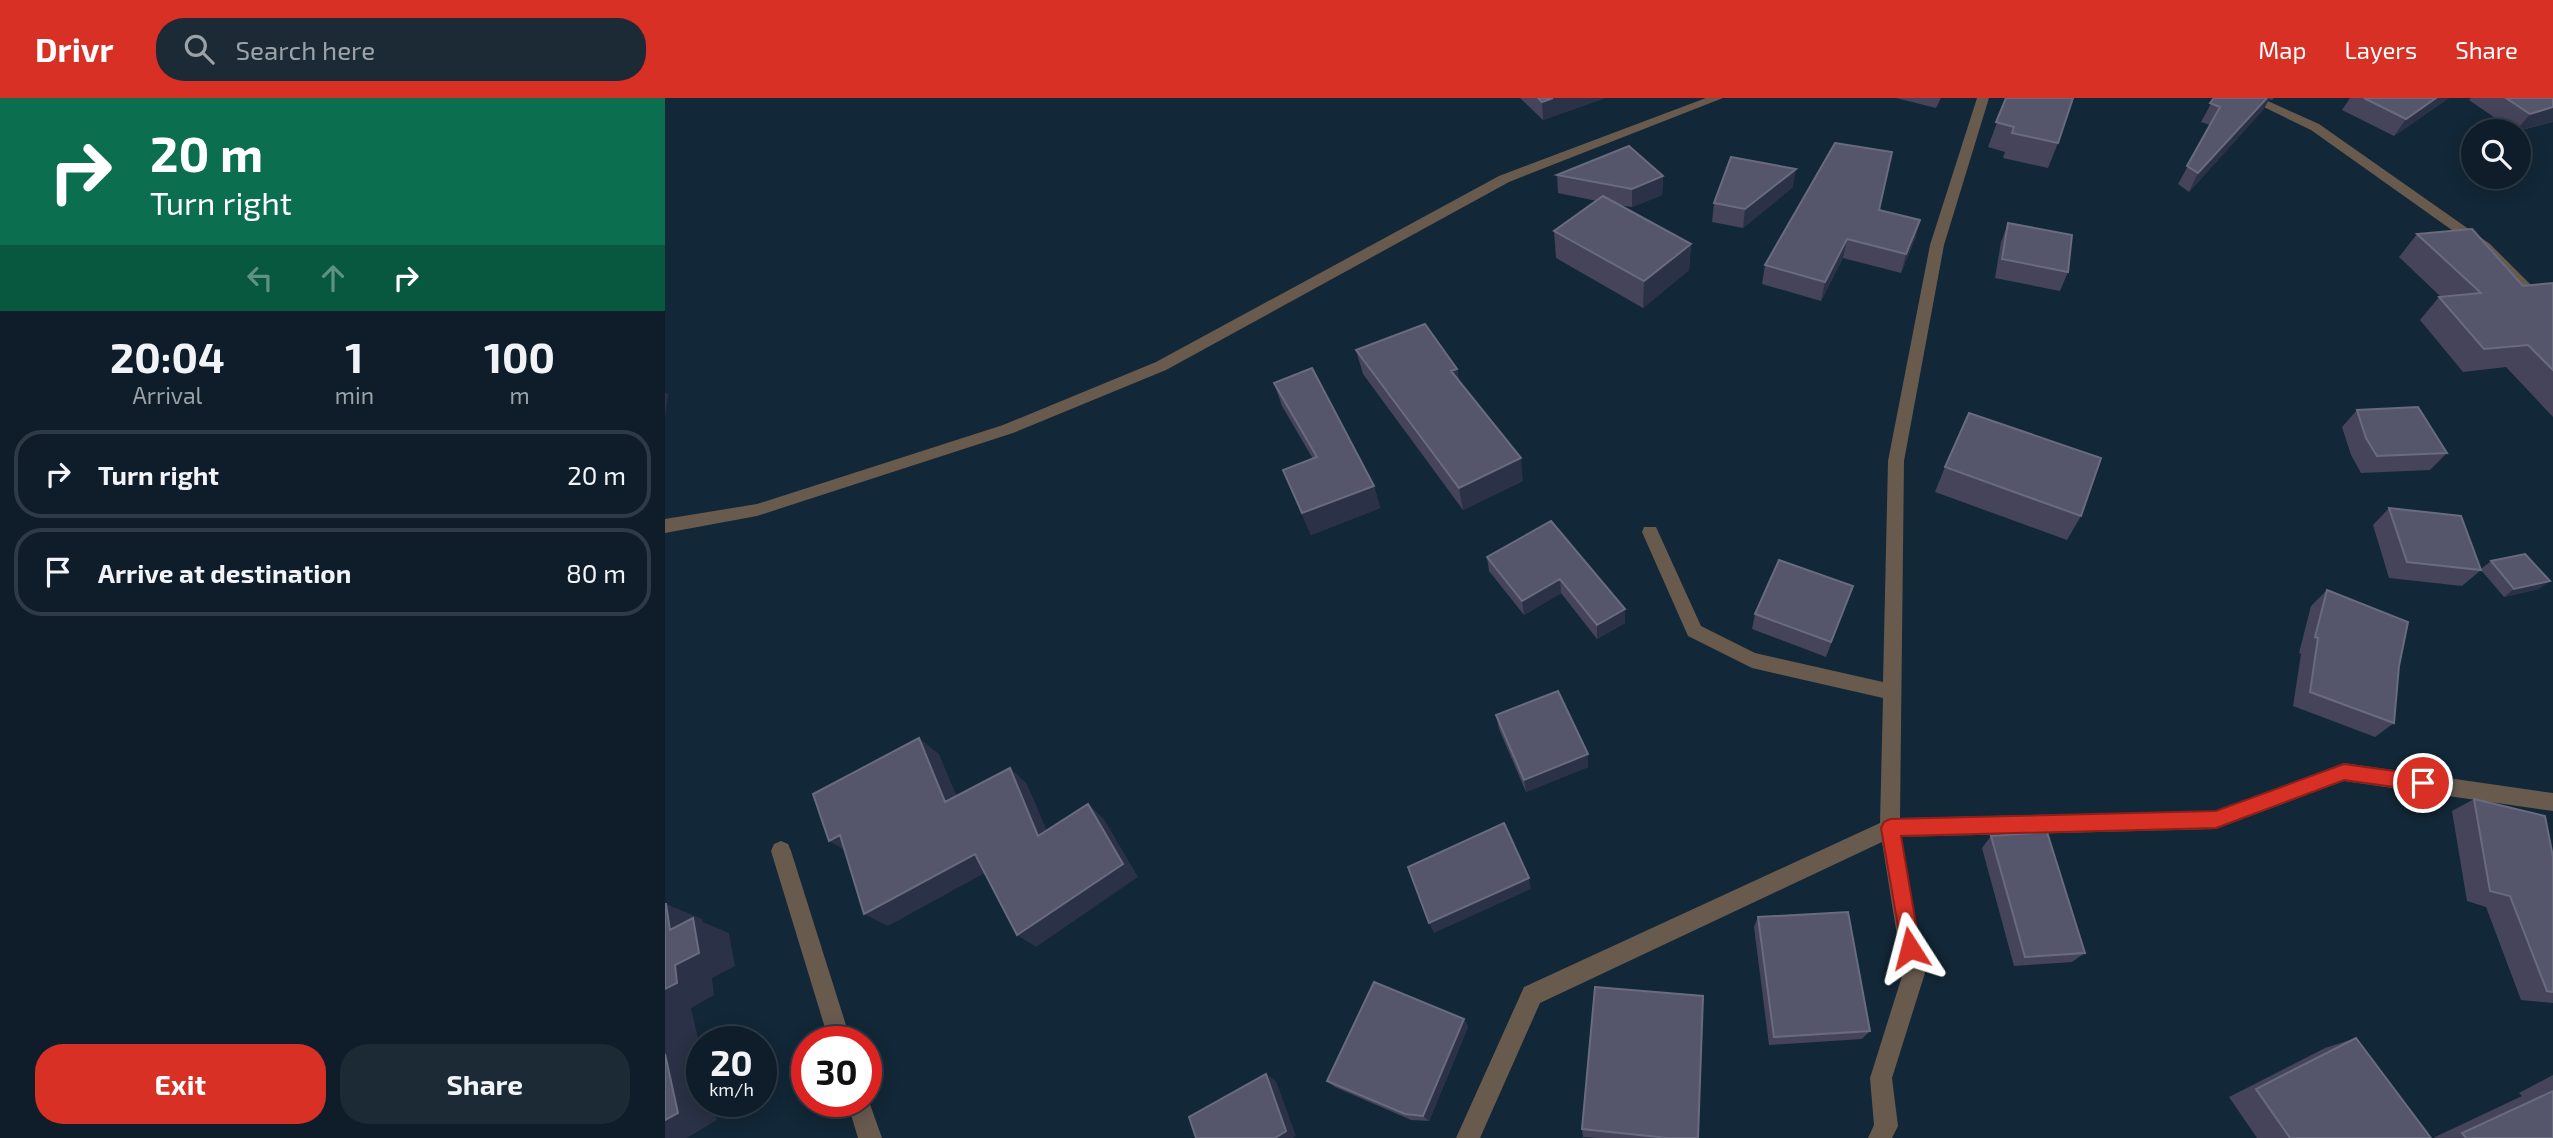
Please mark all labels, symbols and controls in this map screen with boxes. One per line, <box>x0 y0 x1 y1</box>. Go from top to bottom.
search box <box>156 18 646 81</box>
text: Drivr <box>35 29 114 69</box>
icon: search <box>180 30 218 68</box>
text: Search here <box>236 34 375 65</box>
text: Map <box>2258 35 2306 64</box>
text: Layers <box>2344 35 2417 64</box>
text: Share <box>2455 35 2518 64</box>
map controls <box>2461 119 2531 189</box>
button: search <box>2461 119 2531 189</box>
text: 20 m <box>150 123 263 182</box>
icon: right <box>35 126 126 217</box>
text: Turn right <box>150 183 292 221</box>
icon: left <box>241 259 279 297</box>
icon: ahead <box>314 259 352 297</box>
icon: right <box>387 259 425 297</box>
text: 20:04 <box>110 331 225 381</box>
text: 1 <box>345 331 363 381</box>
text: 100 <box>484 331 555 381</box>
text: Arrival <box>132 381 202 409</box>
text: min <box>335 381 374 409</box>
text: m <box>509 381 530 409</box>
icon: right <box>39 455 77 493</box>
text: Turn right <box>98 459 219 490</box>
text: 20 m <box>567 459 626 490</box>
icon: arrive <box>39 553 77 591</box>
text: Arrive at destination <box>98 557 351 588</box>
text: 80 m <box>566 557 626 588</box>
pin <box>2393 753 2453 813</box>
icon: arrive <box>2404 764 2442 802</box>
position arrow <box>1873 911 1947 985</box>
speed limit sign: 30 <box>791 1026 882 1117</box>
text: 20 <box>710 1041 753 1083</box>
button: Exit <box>35 1044 326 1124</box>
button: Share <box>340 1044 630 1124</box>
text: km/h <box>709 1078 754 1100</box>

